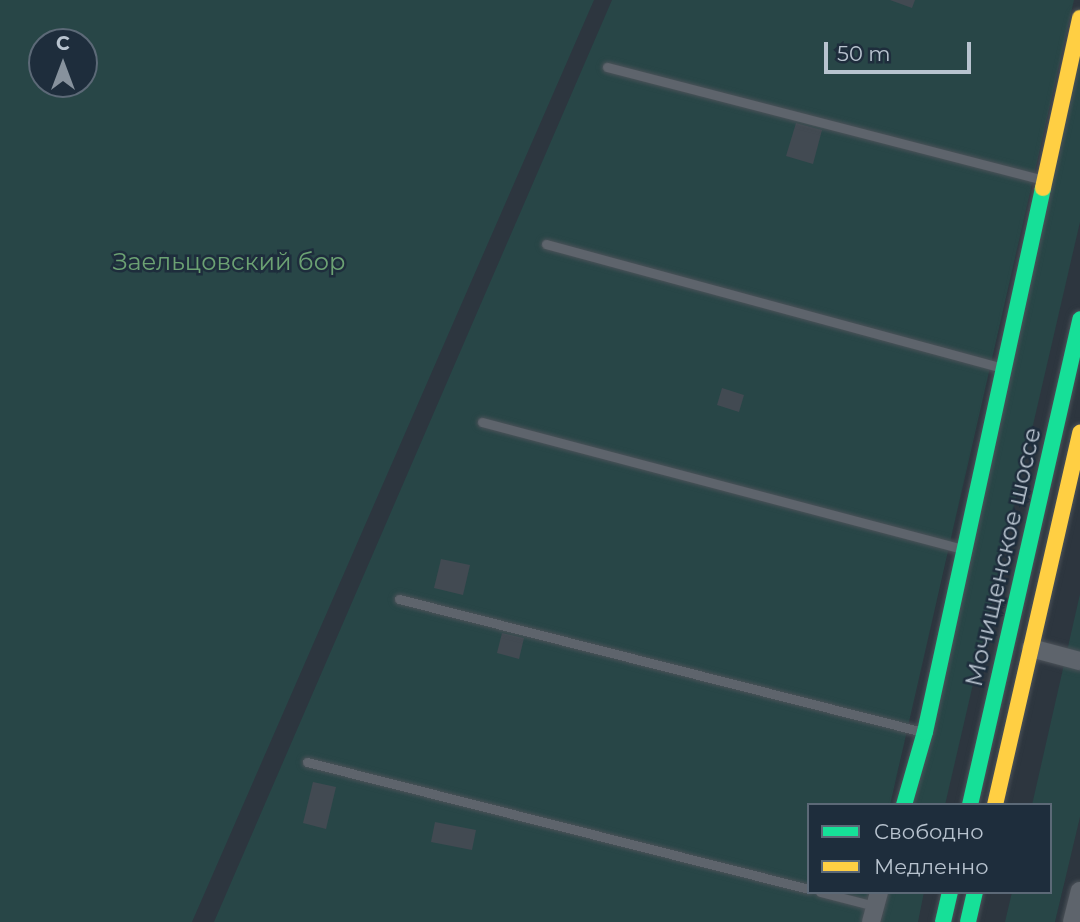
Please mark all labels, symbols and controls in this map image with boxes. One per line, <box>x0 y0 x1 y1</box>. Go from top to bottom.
north arrow <box>28 28 98 98</box>
scale bar <box>828 28 975 72</box>
text: С <box>56 32 70 55</box>
text: 50 m <box>837 41 891 66</box>
park label: Заельцовский бор <box>113 248 345 276</box>
street label: Мочищенское шоссе <box>959 425 1047 689</box>
legend <box>807 803 1052 894</box>
text: Свободно <box>874 819 984 844</box>
text: Медленно <box>874 854 989 879</box>

